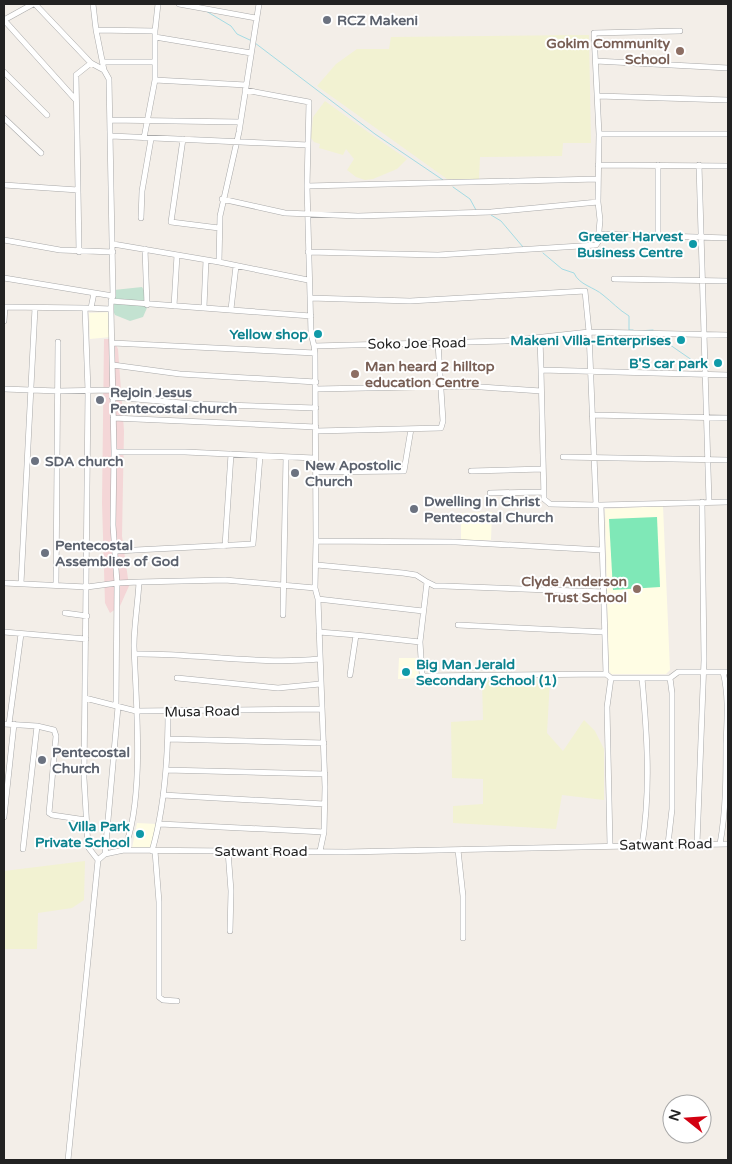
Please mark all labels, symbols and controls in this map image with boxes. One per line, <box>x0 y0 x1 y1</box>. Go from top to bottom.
place label: RCZ Makeni <box>337 12 418 29</box>
marker: RCZ Makeni <box>321 14 333 26</box>
place label: Gokim Community School <box>546 35 670 68</box>
marker: Gokim Community School <box>674 45 686 57</box>
place label: Greeter Harvest Business Centre <box>577 228 684 261</box>
marker: Greeter Harvest Business Centre <box>687 238 699 250</box>
place label: Yellow shop <box>229 326 308 343</box>
marker: Yellow shop <box>312 328 324 340</box>
place label: Makeni Villa-Enterprises <box>510 332 671 349</box>
street label: Soko Joe Road <box>368 334 466 353</box>
marker: Makeni Villa-Enterprises <box>675 334 687 346</box>
place label: B'S car park <box>629 355 708 372</box>
marker: B'S car park <box>712 357 724 369</box>
place label: Man heard 2 hilltop education Centre <box>365 358 495 391</box>
marker: Man heard 2 hilltop education Centre <box>349 368 361 380</box>
place label: Rejoin Jesus Pentecostal church <box>110 384 237 417</box>
marker: Rejoin Jesus Pentecostal church <box>94 394 106 406</box>
place label: SDA church <box>45 453 124 470</box>
marker: SDA church <box>29 455 41 467</box>
place label: New Apostolic Church <box>305 457 402 490</box>
marker: New Apostolic Church <box>289 467 301 479</box>
place label: Dwelling In Christ Pentecostal Church <box>424 493 553 526</box>
marker: Dwelling In Christ Pentecostal Church <box>408 503 420 515</box>
place label: Pentecostal Assemblies of God <box>55 537 179 570</box>
marker: Pentecostal Assemblies of God <box>39 547 51 559</box>
place label: Clyde Anderson Trust School <box>521 573 627 606</box>
marker: Clyde Anderson Trust School <box>631 583 643 595</box>
place label: Big Man Jerald Secondary School (1) <box>416 656 557 689</box>
marker: Big Man Jerald Secondary School (1) <box>400 666 412 678</box>
street label: Musa Road <box>164 702 240 721</box>
place label: Pentecostal Church <box>52 744 130 777</box>
marker: Pentecostal Church <box>36 754 48 766</box>
place label: Villa Park Private School <box>35 818 130 851</box>
marker: Villa Park Private School <box>134 828 146 840</box>
street label: Satwant Road <box>619 835 713 854</box>
street label: Satwant Road <box>214 843 308 860</box>
north arrow <box>662 1094 712 1144</box>
text: N <box>665 1107 685 1123</box>

